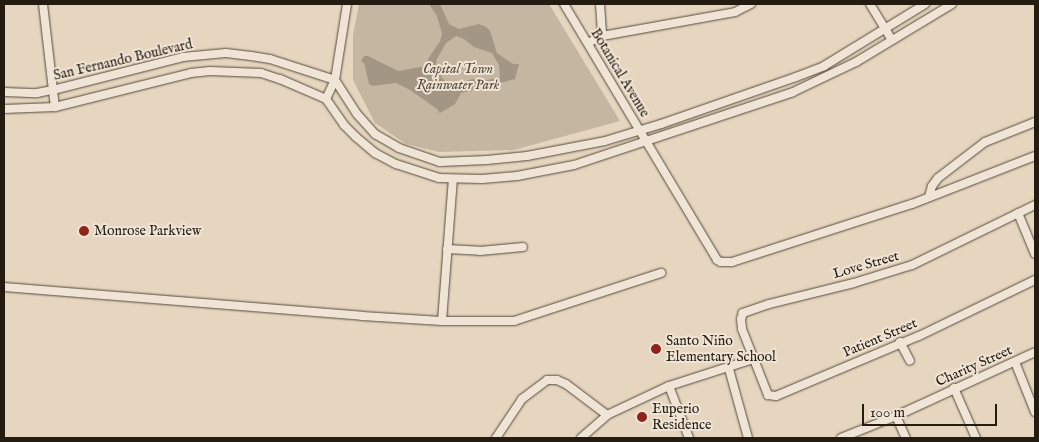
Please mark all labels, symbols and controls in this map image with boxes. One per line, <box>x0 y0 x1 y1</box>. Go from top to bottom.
street label: Botanical Avenue <box>587 26 653 120</box>
street label: San Fernando Boulevard <box>52 36 194 84</box>
park label: Capital Town Rainwater Park <box>417 61 499 94</box>
place label: Monrose Parkview <box>94 223 201 239</box>
marker: Monrose Parkview <box>78 225 90 237</box>
street label: Love Street <box>831 248 901 282</box>
street label: Patient Street <box>840 315 920 361</box>
place label: Santo Niño Elementary School <box>666 333 776 366</box>
street label: Charity Street <box>933 342 1015 390</box>
marker: Santo Niño Elementary School <box>650 343 662 355</box>
scale bar <box>864 394 999 426</box>
place label: Euperio Residence <box>652 401 711 434</box>
text: 100 m <box>870 403 905 422</box>
marker: Euperio Residence <box>636 411 648 423</box>

